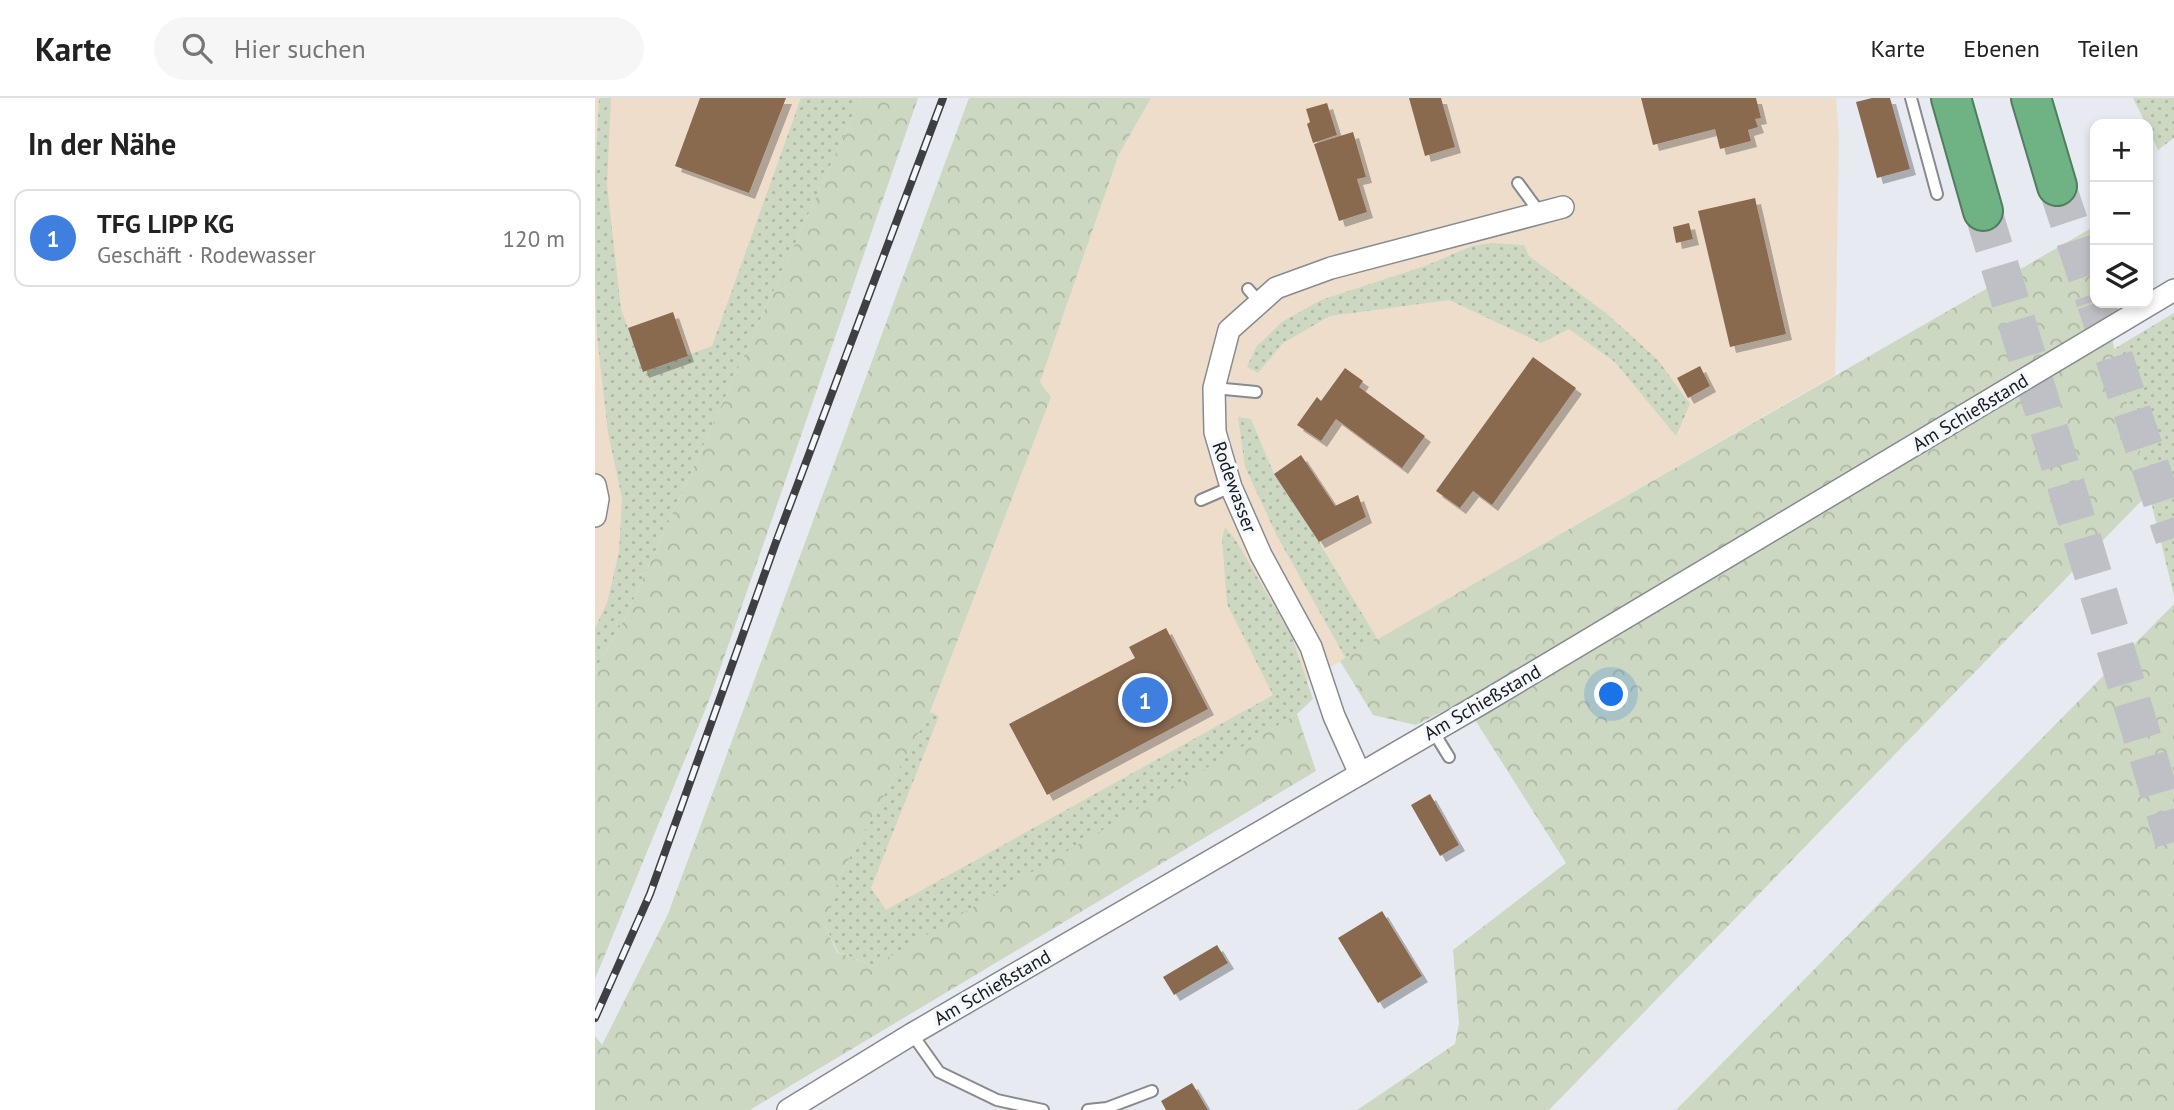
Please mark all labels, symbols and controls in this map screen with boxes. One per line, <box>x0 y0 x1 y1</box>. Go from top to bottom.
search box <box>154 17 644 80</box>
text: Karte <box>35 27 112 70</box>
icon: search <box>178 29 216 67</box>
text: Hier suchen <box>234 32 366 65</box>
text: Karte <box>1871 33 1925 64</box>
text: Ebenen <box>1963 33 2040 64</box>
text: Teilen <box>2078 33 2139 64</box>
map controls <box>2090 119 2153 308</box>
button: + <box>2090 119 2153 182</box>
text: In der Nähe <box>28 124 176 163</box>
button: − <box>2090 182 2153 245</box>
text: TFG LIPP KG <box>97 207 234 240</box>
text: 1 <box>46 224 60 253</box>
text: 120 m <box>503 224 565 253</box>
text: Geschäft · Rodewasser <box>97 240 316 269</box>
button: layers <box>2090 245 2153 308</box>
street label: Am Schießstand <box>1908 368 2032 456</box>
street label: Rodewasser <box>1207 438 1263 537</box>
street label: Am Schießstand <box>1419 659 1545 745</box>
pin: 1 <box>1122 674 1168 726</box>
your location <box>1594 677 1628 711</box>
street label: Am Schießstand <box>929 944 1055 1030</box>

